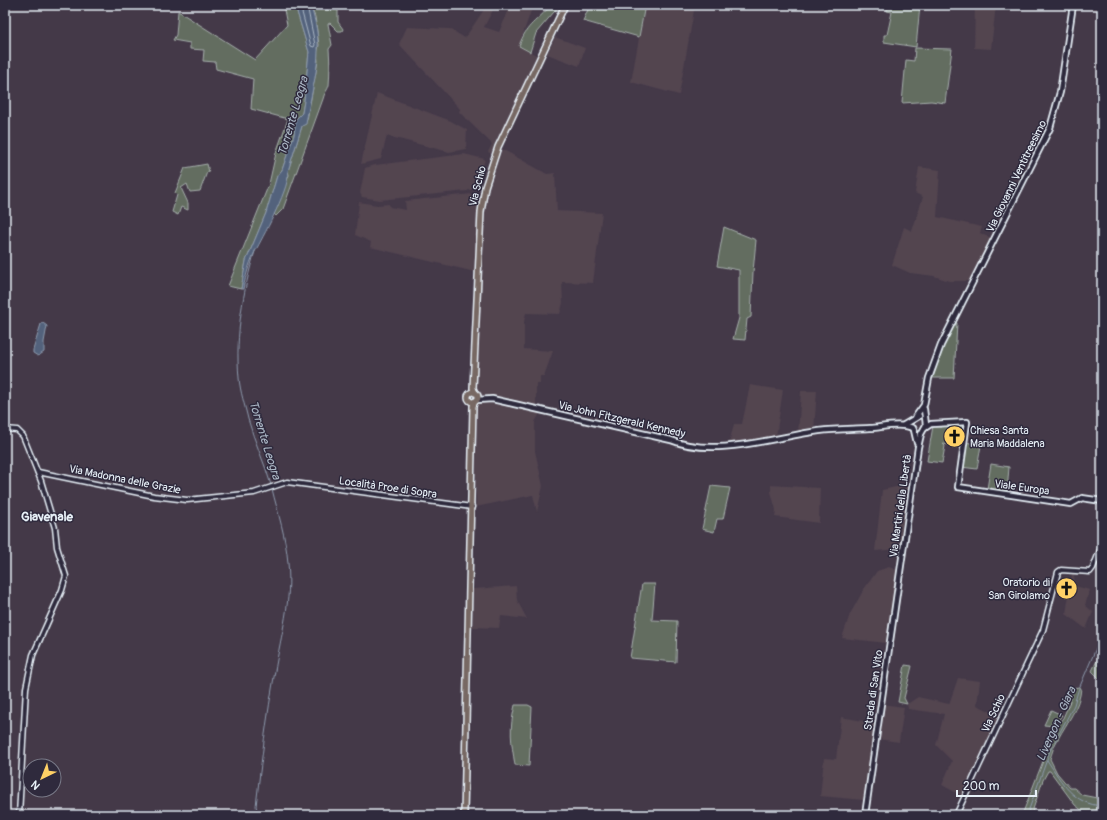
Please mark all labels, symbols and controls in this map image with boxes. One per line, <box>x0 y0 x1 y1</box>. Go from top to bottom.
water label: Torrente Leogra <box>275 73 312 157</box>
street label: Via Giovanni Ventitreesimo <box>984 118 1049 234</box>
street label: Via Schio <box>466 164 489 208</box>
water label: Torrente Leogra <box>245 399 284 483</box>
street label: Via John Fitzgerald Kennedy <box>557 399 687 440</box>
church icon: Chiesa Santa Maria Maddalena <box>942 423 968 449</box>
place label: Chiesa Santa Maria Maddalena <box>970 424 1045 450</box>
street label: Via Martiri della Libertà <box>887 454 914 558</box>
street label: Via Madonna delle Grazie <box>68 462 182 497</box>
street label: Località Proe di Sopra <box>338 474 438 501</box>
street label: Viale Europa <box>994 477 1050 498</box>
district label: Giavenale <box>21 509 74 525</box>
church icon: Oratorio di San Girolamo <box>1053 575 1079 601</box>
place label: Oratorio di San Girolamo <box>988 576 1050 602</box>
street label: Strada di San Vito <box>861 649 886 731</box>
water label: Livergon - Giara <box>1033 683 1080 764</box>
street label: Via Schio <box>979 692 1008 735</box>
north arrow <box>22 758 62 798</box>
scale bar <box>957 772 1036 798</box>
text: N <box>28 777 43 792</box>
text: 200 m <box>963 779 1000 794</box>

